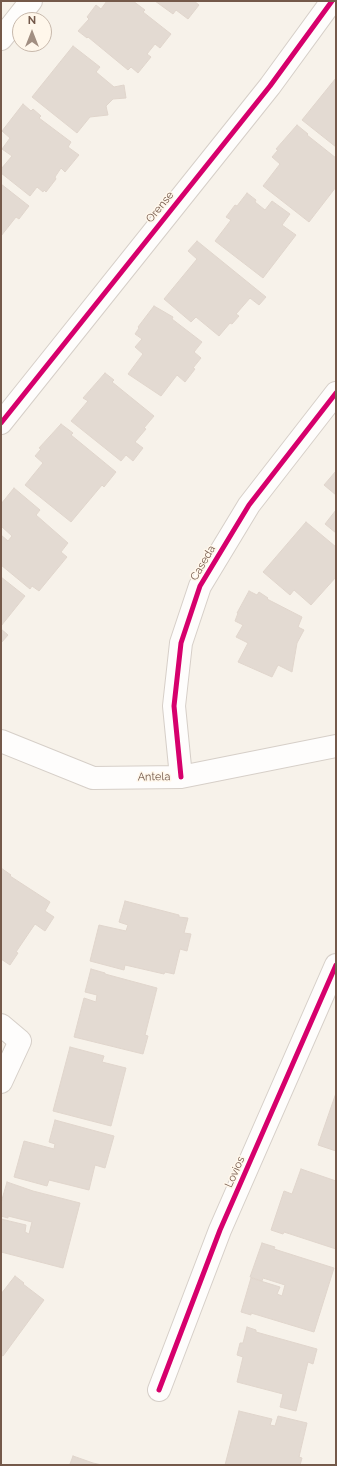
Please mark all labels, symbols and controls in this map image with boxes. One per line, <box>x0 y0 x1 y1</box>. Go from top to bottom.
north arrow <box>12 12 52 52</box>
text: N <box>28 14 36 27</box>
street label: Orense <box>143 189 177 225</box>
street label: Caseda <box>188 543 218 583</box>
street label: Antela <box>137 770 171 784</box>
street label: Lovios <box>222 1154 248 1190</box>

